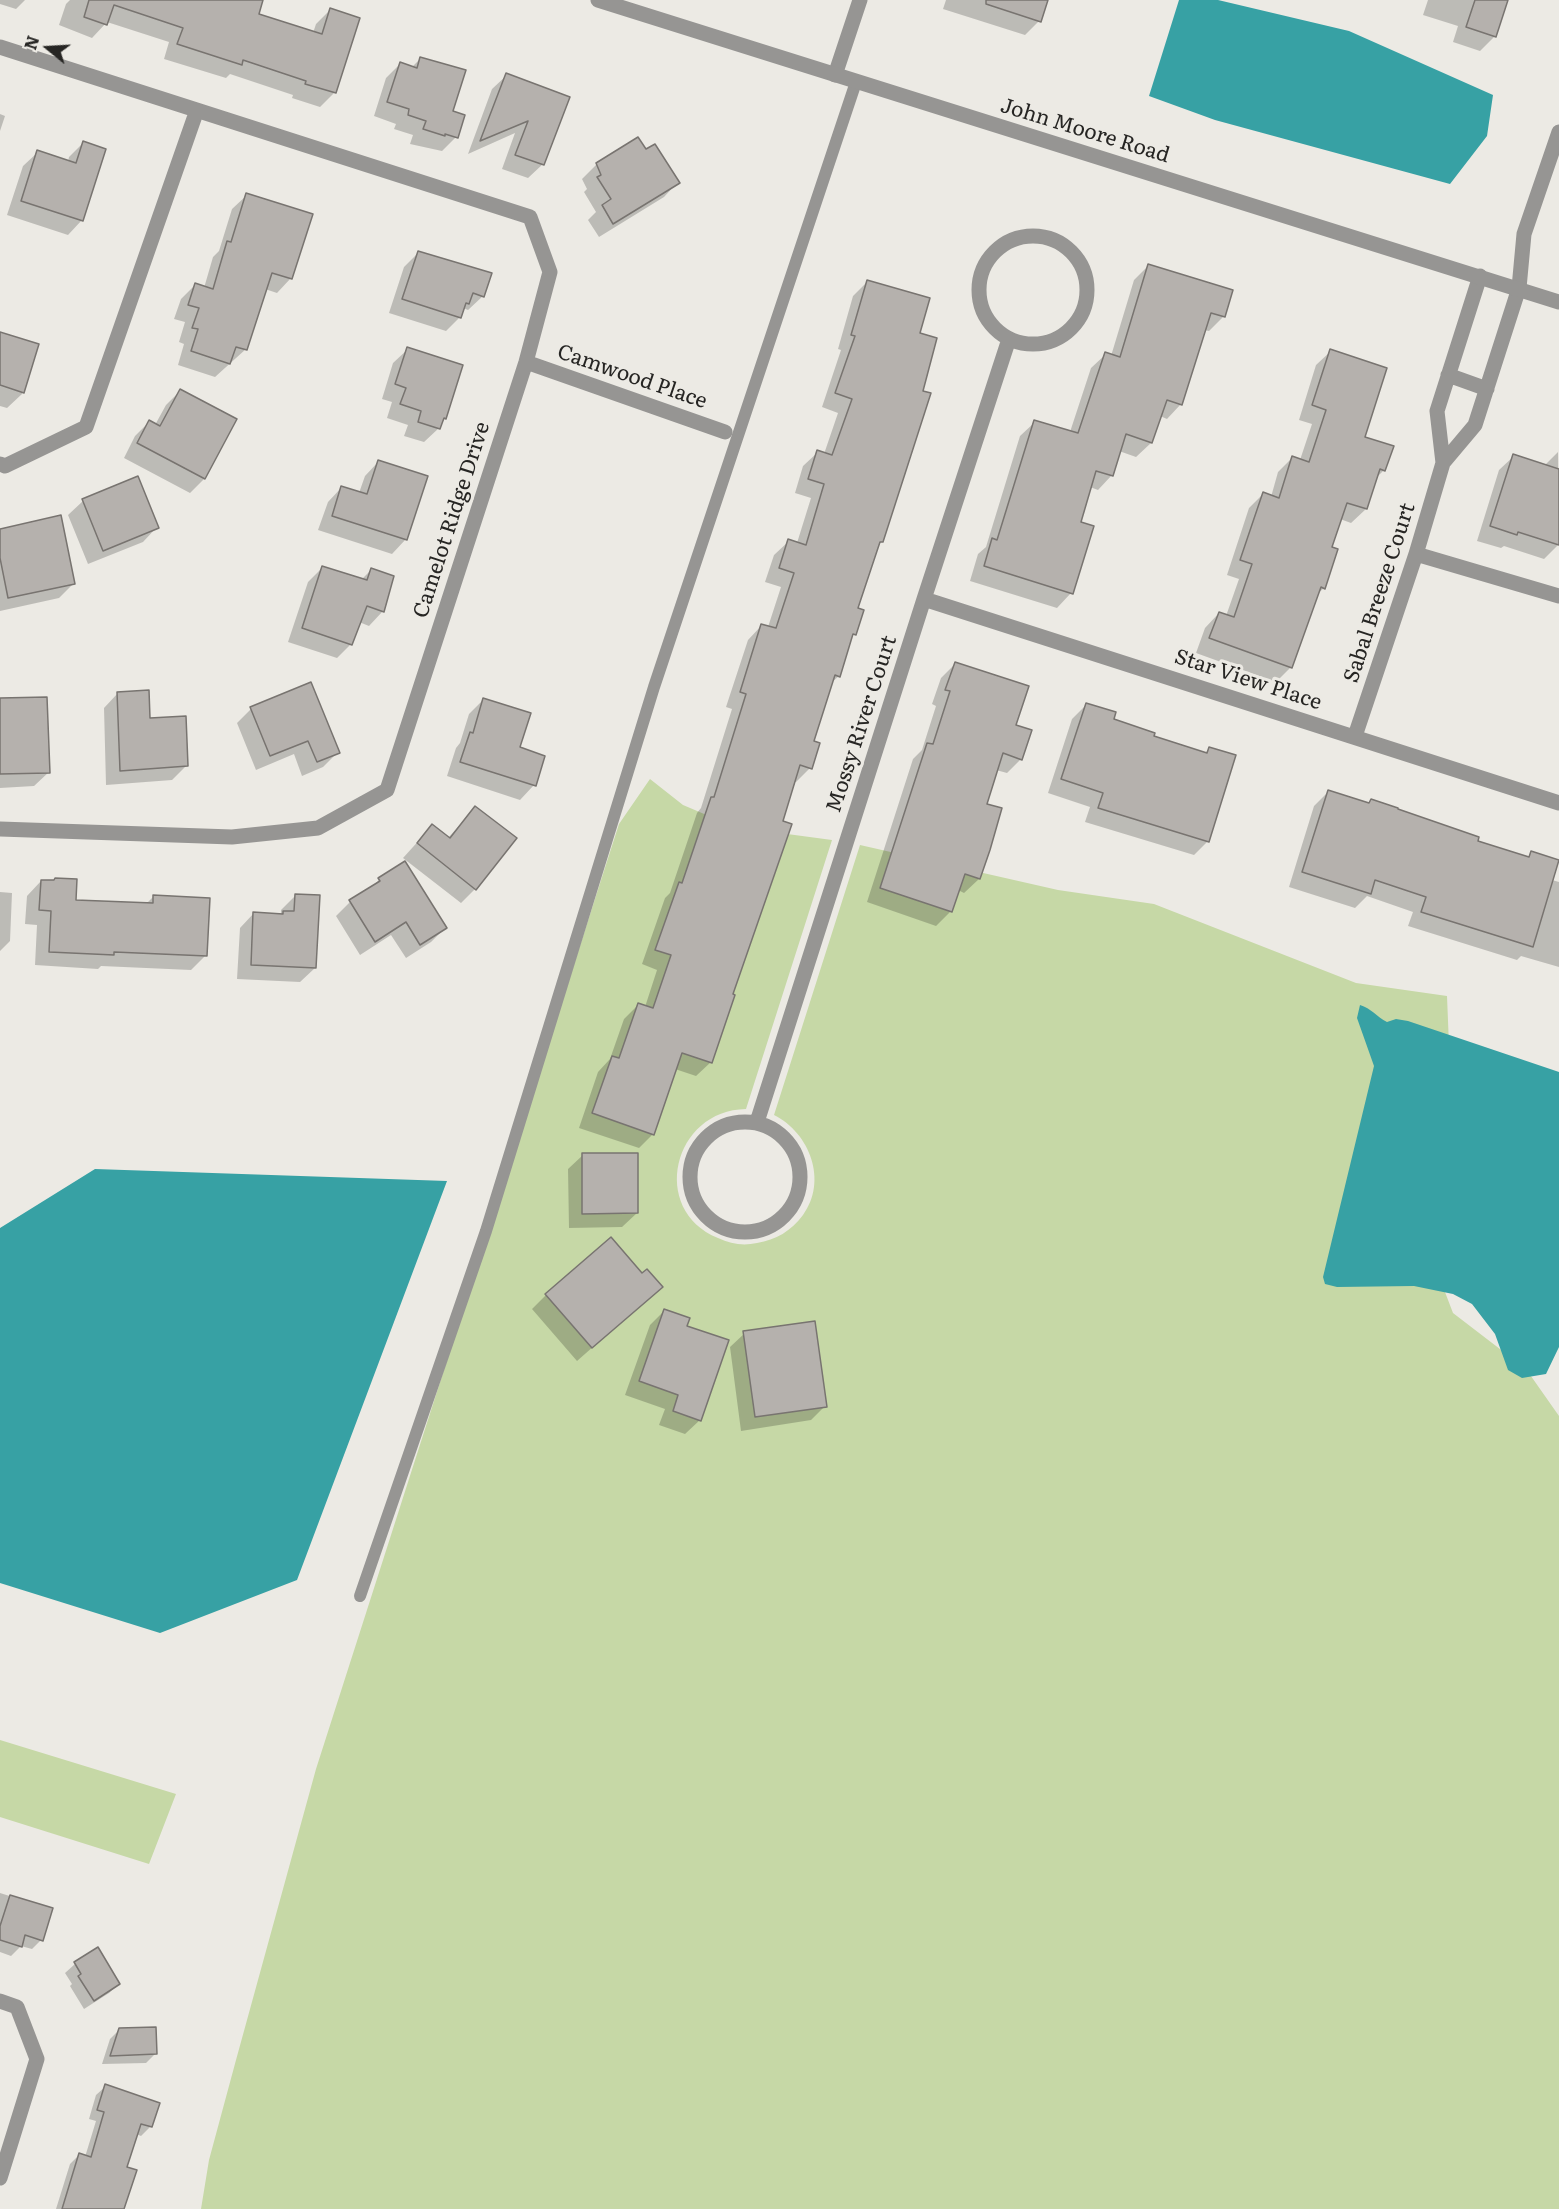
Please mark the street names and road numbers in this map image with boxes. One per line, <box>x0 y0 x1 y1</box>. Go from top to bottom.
street label: John Moore Road <box>997 93 1173 169</box>
street label: Camwood Place <box>554 340 710 414</box>
street label: Camelot Ridge Drive <box>408 419 496 621</box>
street label: Sabal Breeze Court <box>1339 500 1421 686</box>
street label: Mossy River Court <box>821 632 903 816</box>
street label: Star View Place <box>1171 644 1325 716</box>

